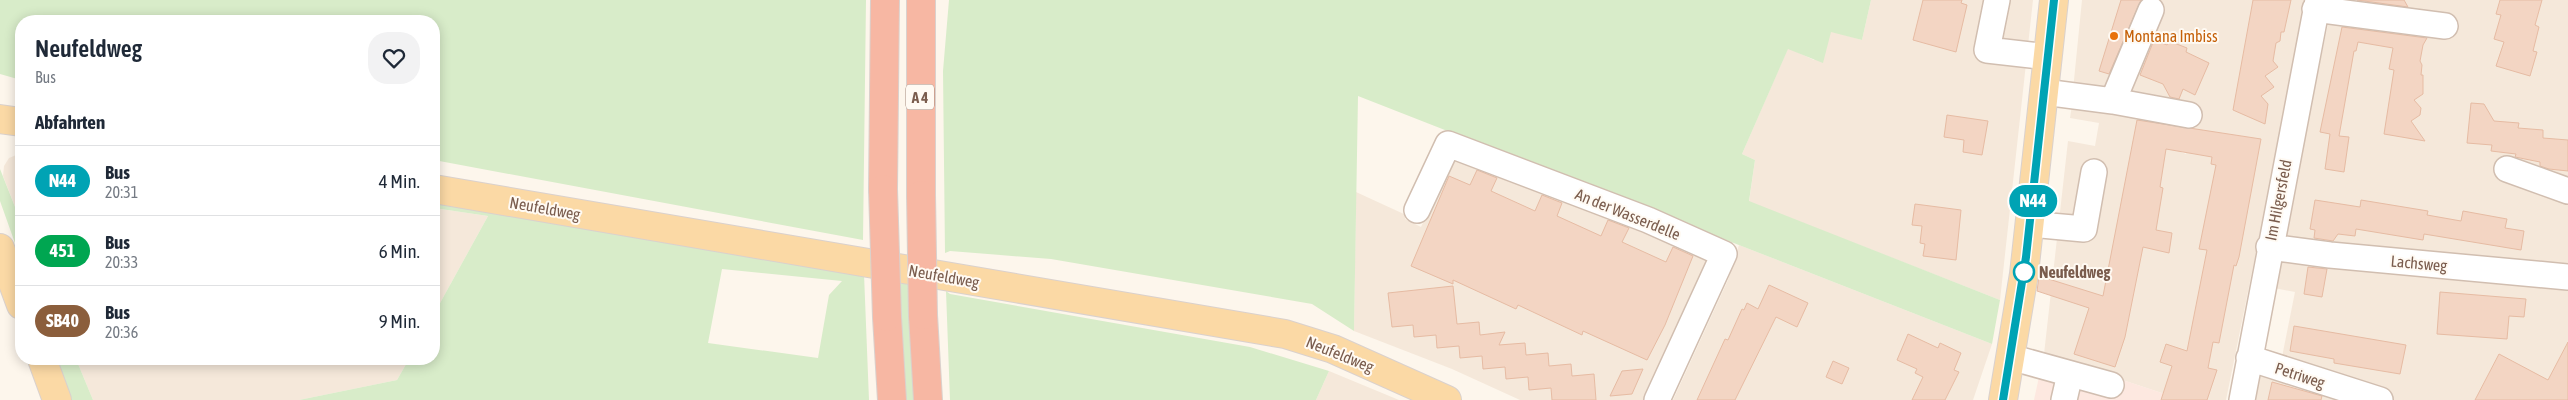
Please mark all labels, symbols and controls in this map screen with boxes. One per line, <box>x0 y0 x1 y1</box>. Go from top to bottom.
place label: Montana Imbiss <box>2124 27 2218 45</box>
marker: Montana Imbiss <box>2108 30 2120 42</box>
button: heart <box>368 32 420 84</box>
text: Neufeldweg <box>35 35 142 62</box>
text: Bus <box>35 68 56 86</box>
road number: A 4 <box>906 84 934 110</box>
text: Abfahrten <box>35 111 105 133</box>
street label: Im Hilgersfeld <box>2261 158 2296 242</box>
text: Bus <box>105 161 130 183</box>
text: N44 <box>49 170 76 191</box>
text: 4 Min. <box>379 170 420 192</box>
text: 20:31 <box>105 183 138 201</box>
street label: An der Wasserdelle <box>1573 185 1683 243</box>
line badge: N44 <box>2004 185 2062 217</box>
text: N44 <box>2019 190 2047 211</box>
street label: Neufeldweg <box>508 193 582 224</box>
text: Bus <box>105 231 130 253</box>
text: 451 <box>50 240 75 261</box>
text: 6 Min. <box>379 240 420 262</box>
street label: Lachsweg <box>2390 252 2448 275</box>
text: 20:33 <box>105 253 138 271</box>
street label: Neufeldweg <box>907 261 981 292</box>
marker: Neufeldweg <box>2013 261 2035 283</box>
place label: Neufeldweg <box>2039 263 2110 281</box>
text: Bus <box>105 301 130 323</box>
text: SB40 <box>46 310 79 331</box>
text: 9 Min. <box>379 310 420 332</box>
text: 20:36 <box>105 323 138 341</box>
street label: Neufeldweg <box>1303 332 1377 377</box>
street label: Petriweg <box>2272 358 2327 393</box>

